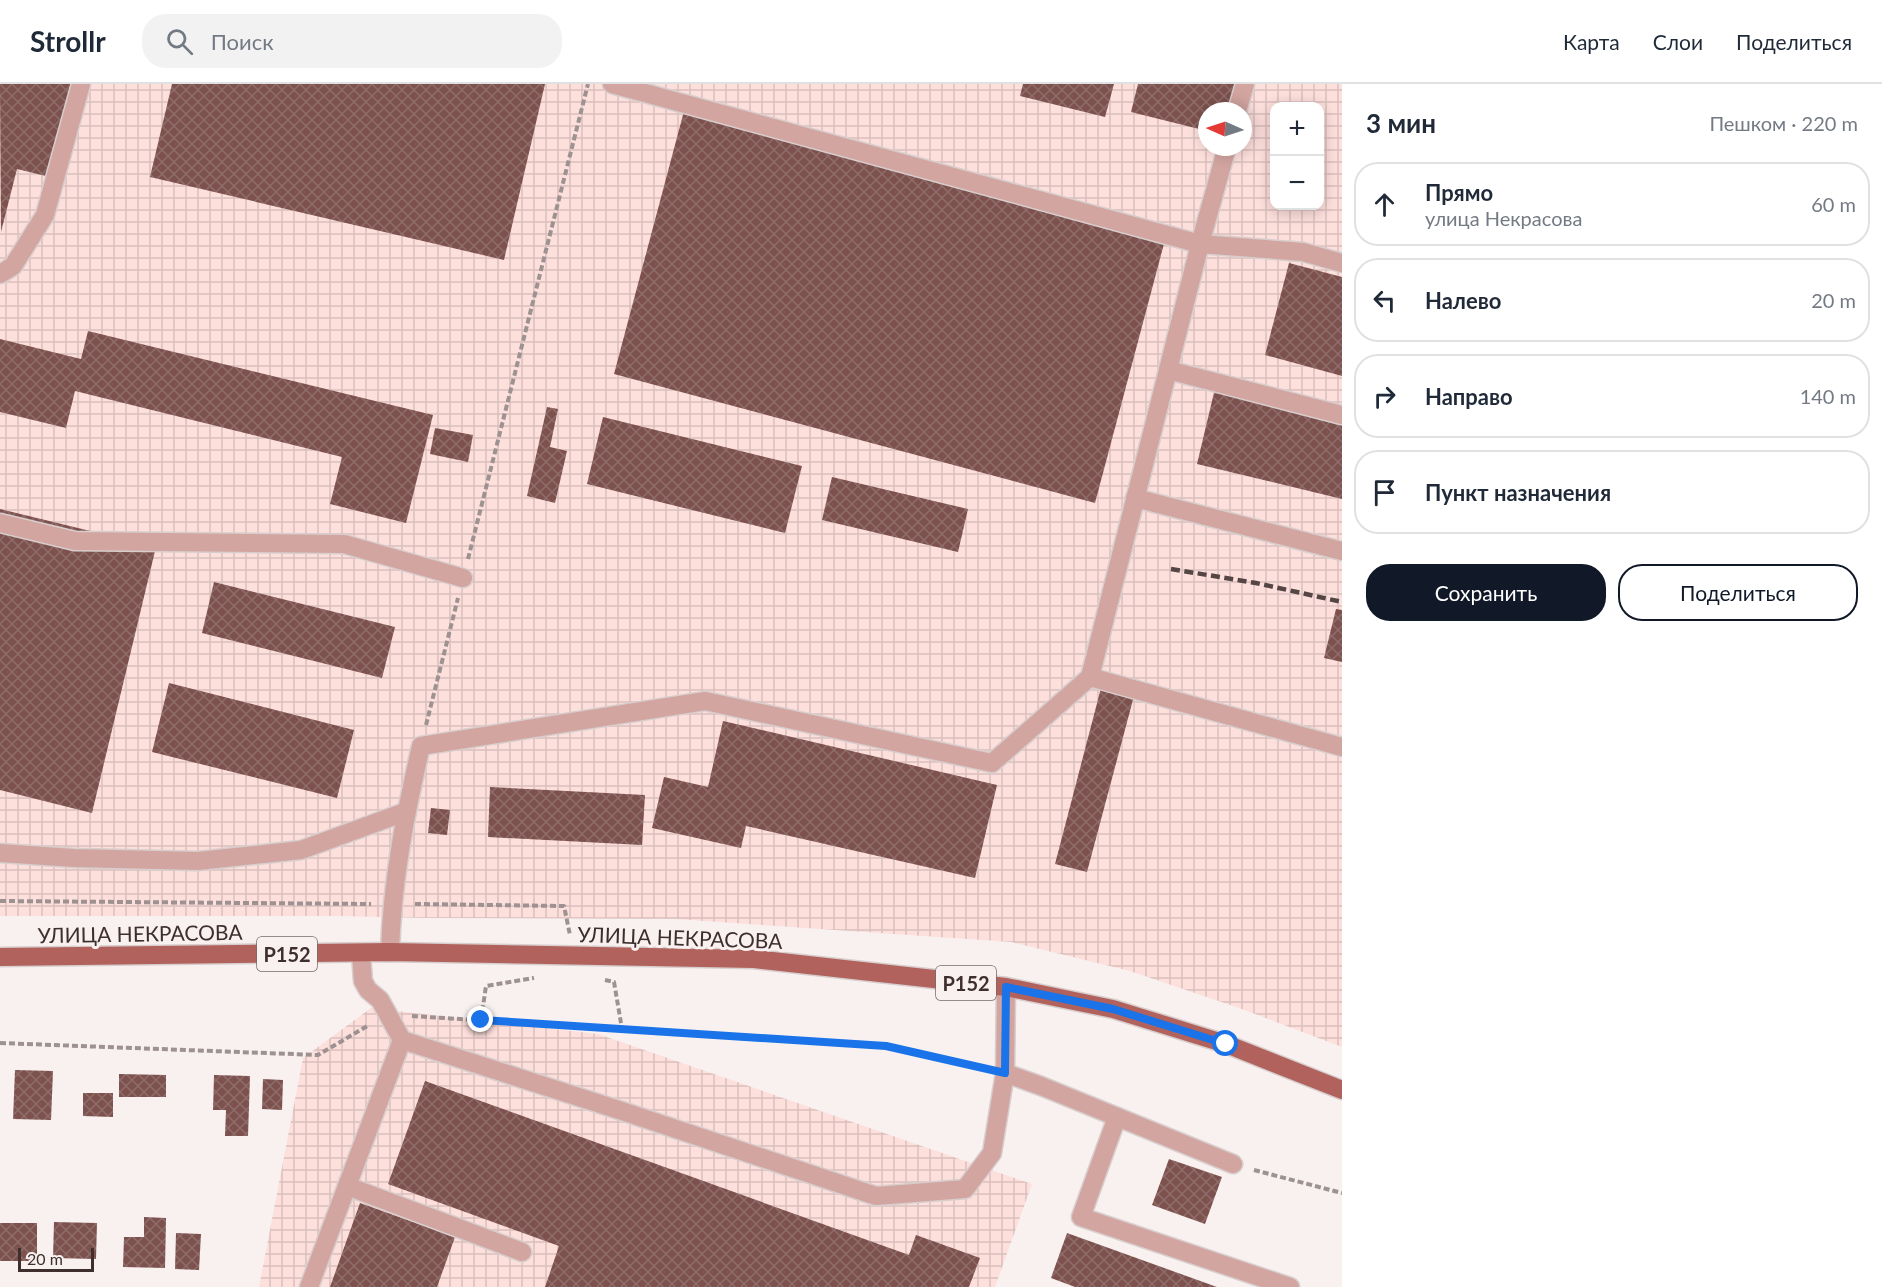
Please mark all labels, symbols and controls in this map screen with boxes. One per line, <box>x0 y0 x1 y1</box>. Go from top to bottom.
search box <box>142 14 562 68</box>
text: Strollr <box>30 24 106 58</box>
icon: search <box>163 25 196 58</box>
text: Поиск <box>211 28 274 55</box>
text: Карта <box>1563 29 1620 54</box>
text: Слои <box>1653 29 1703 54</box>
text: Поделиться <box>1736 29 1852 54</box>
north arrow <box>1198 102 1252 156</box>
map controls <box>1270 102 1324 210</box>
button: + <box>1270 102 1324 156</box>
text: 3 мин <box>1366 107 1436 139</box>
text: Пешком · 220 m <box>1709 111 1858 135</box>
button: − <box>1270 156 1324 210</box>
text: Прямо <box>1425 179 1493 206</box>
icon: ahead <box>1368 188 1401 221</box>
text: 60 m <box>1811 192 1856 216</box>
text: улица Некрасова <box>1425 206 1582 230</box>
icon: left <box>1368 284 1401 317</box>
text: Налево <box>1425 287 1501 314</box>
text: 20 m <box>1811 288 1856 312</box>
icon: right <box>1368 380 1401 413</box>
text: Направо <box>1425 383 1513 410</box>
text: 140 m <box>1800 384 1856 408</box>
icon: arrive <box>1368 476 1401 509</box>
text: Пункт назначения <box>1425 479 1611 506</box>
button: Сохранить <box>1366 564 1606 621</box>
button: Поделиться <box>1618 564 1858 621</box>
street label: УЛИЦА НЕКРАСОВА <box>37 919 243 947</box>
street label: УЛИЦА НЕКРАСОВА <box>577 921 784 953</box>
road number: Р152 <box>257 937 317 971</box>
road number: Р152 <box>936 966 996 1000</box>
route end <box>467 1006 493 1032</box>
route start <box>1212 1030 1238 1056</box>
scale bar <box>18 1245 94 1272</box>
text: 20 m <box>27 1249 63 1268</box>

